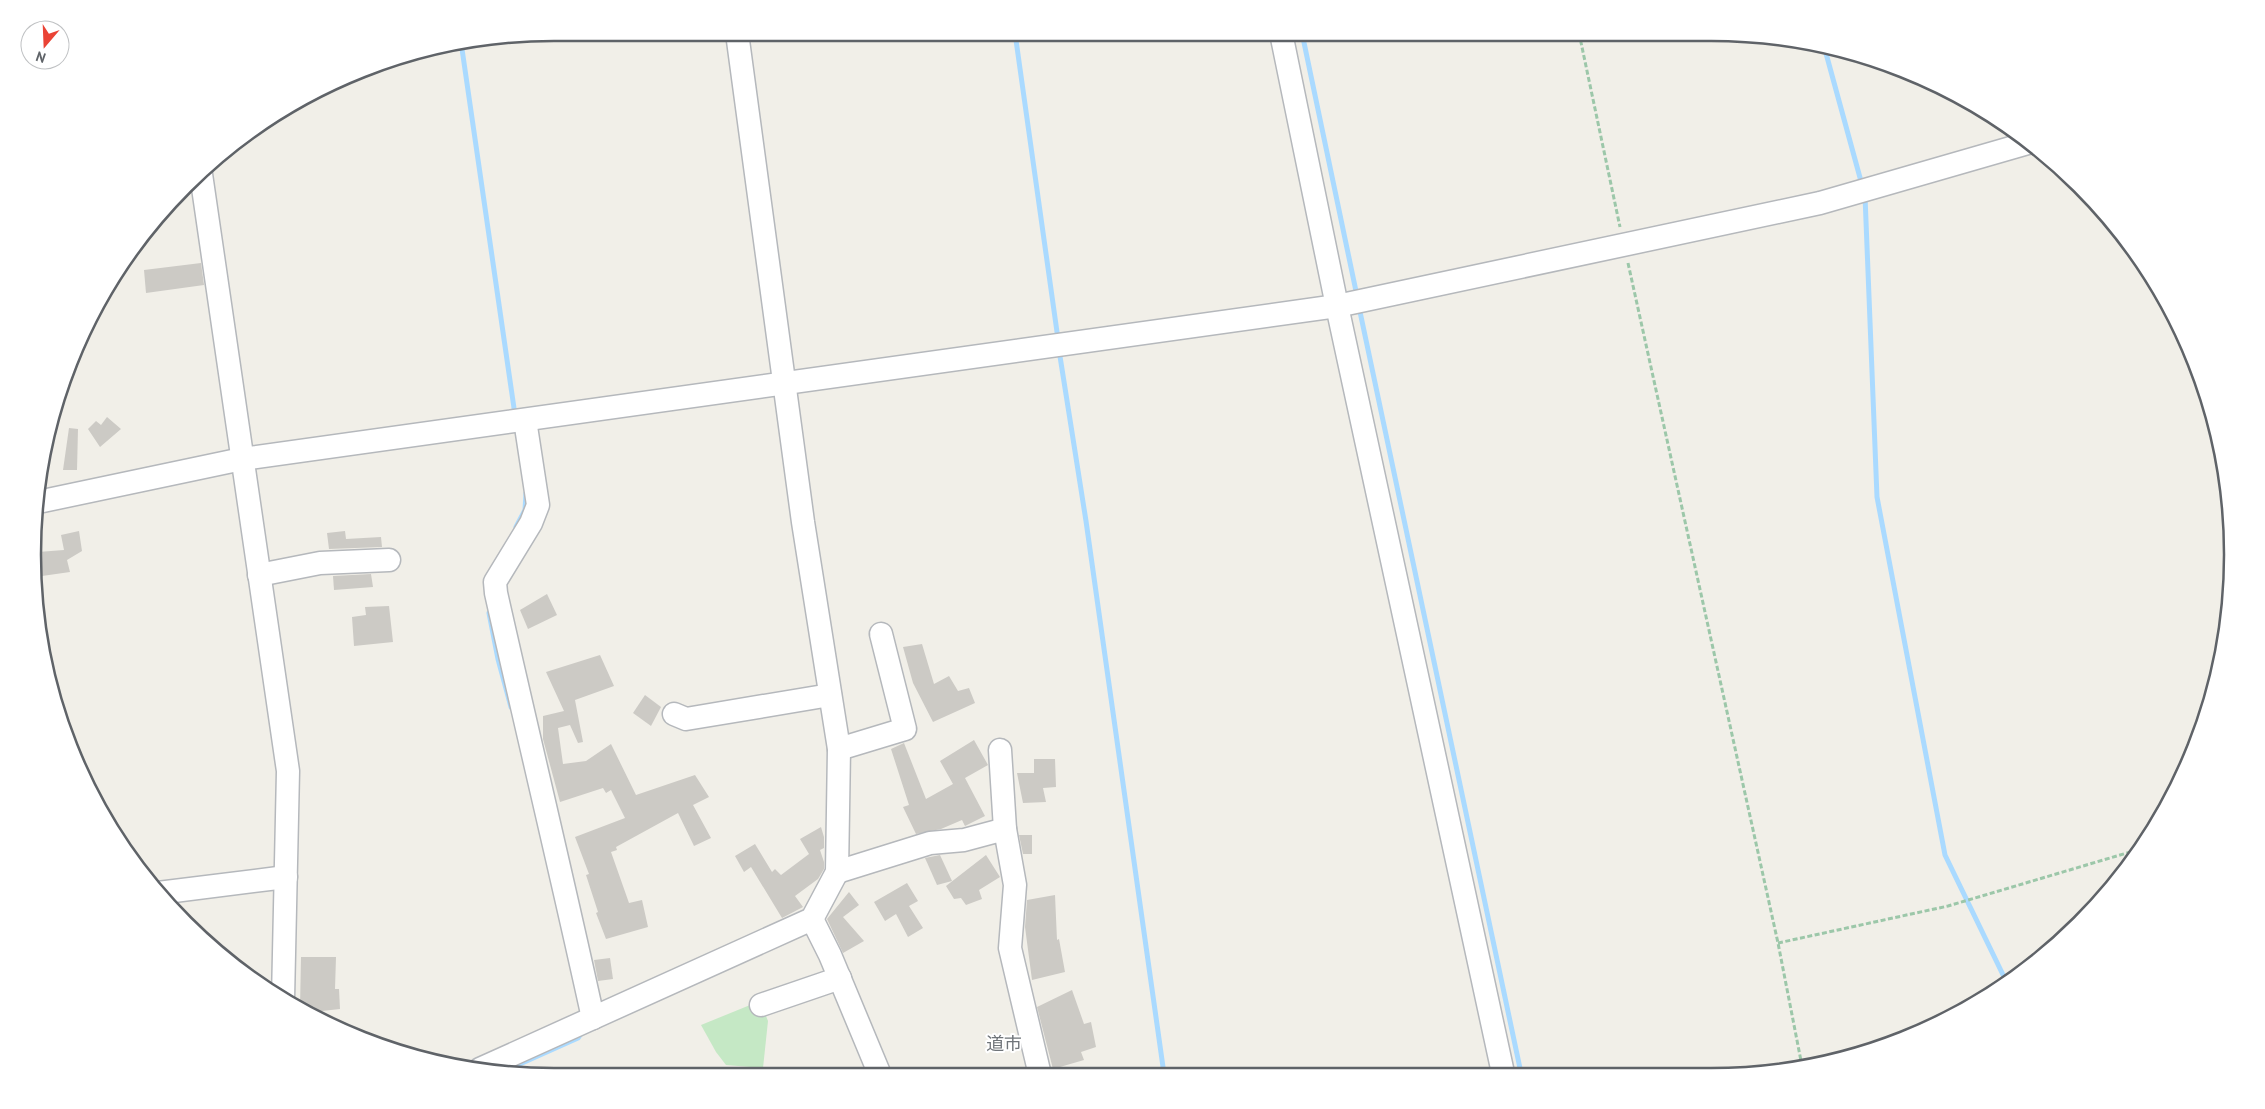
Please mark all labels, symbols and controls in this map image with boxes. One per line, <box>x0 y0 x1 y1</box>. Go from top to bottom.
north arrow <box>20 20 70 70</box>
text: N <box>33 47 48 67</box>
district label: 道市 <box>986 1032 1022 1055</box>

